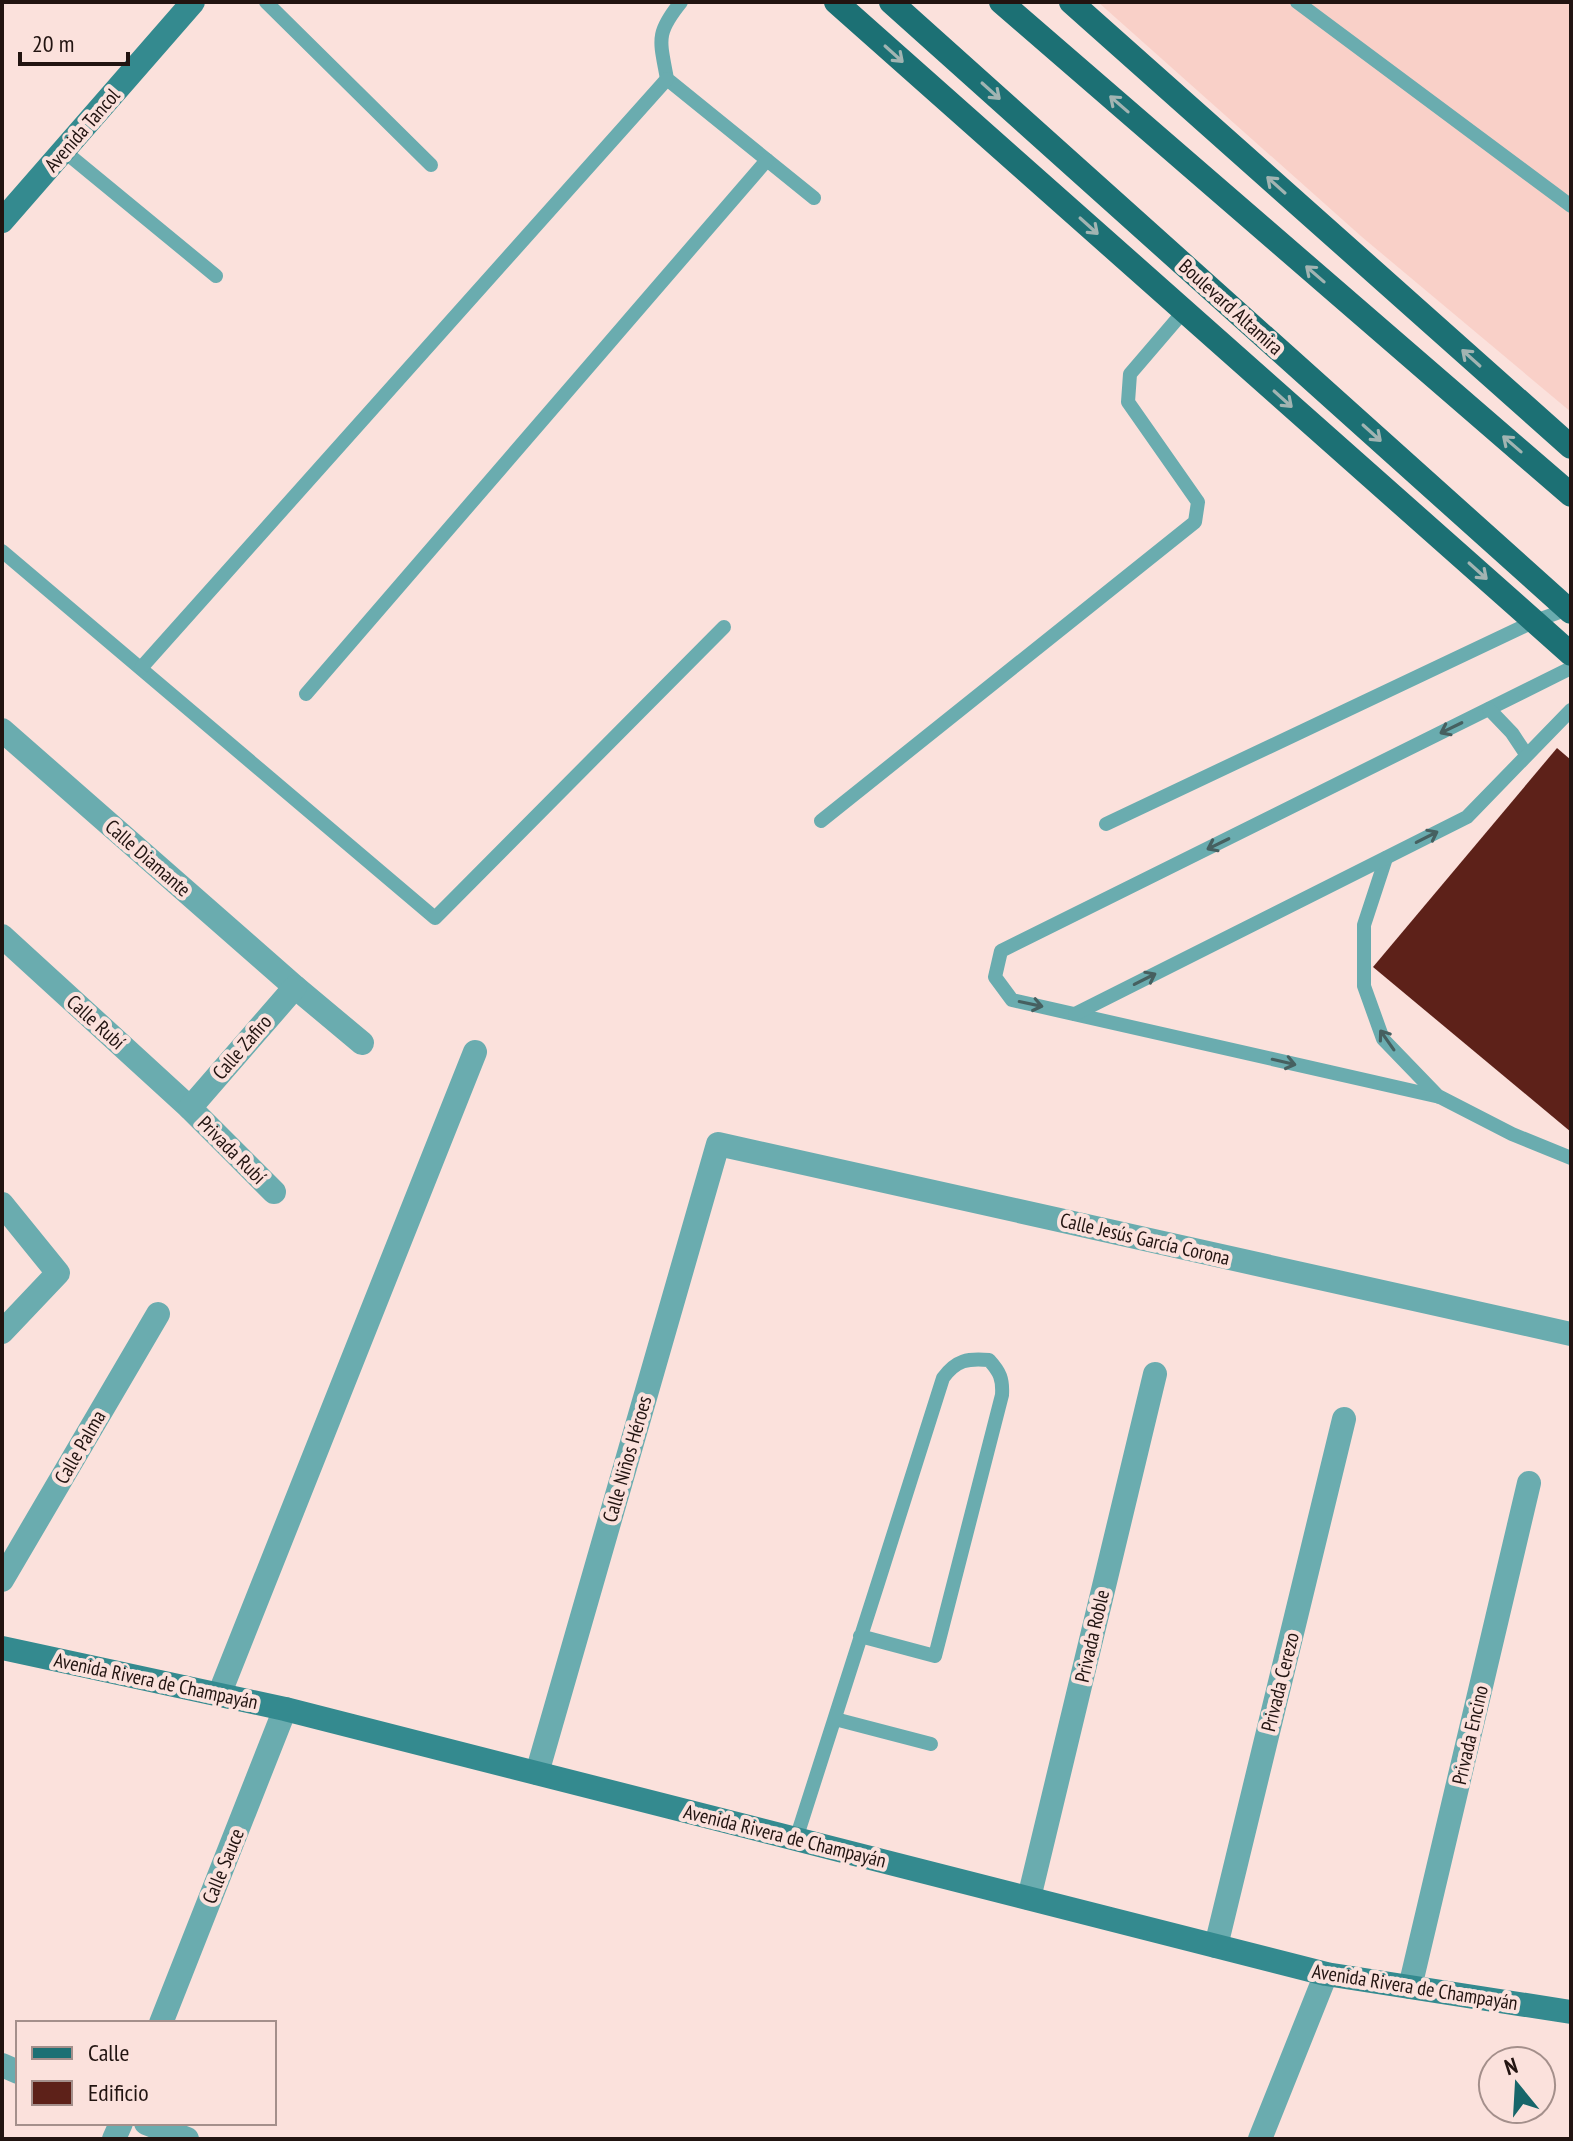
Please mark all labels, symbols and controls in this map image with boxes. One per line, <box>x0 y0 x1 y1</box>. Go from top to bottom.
scale bar <box>20 16 128 66</box>
text: 20 m <box>32 28 74 59</box>
one-way arrow <box>884 44 904 62</box>
one-way arrow <box>980 82 1000 100</box>
street label: Avenida Tancol <box>39 83 126 177</box>
one-way arrow <box>1109 95 1129 113</box>
one-way arrow <box>1267 176 1287 194</box>
one-way arrow <box>1078 217 1098 235</box>
street label: Boulevard Altamira <box>1173 253 1289 361</box>
one-way arrow <box>1306 265 1326 283</box>
one-way arrow <box>1461 349 1481 367</box>
one-way arrow <box>1273 390 1293 408</box>
one-way arrow <box>1361 424 1381 442</box>
one-way arrow <box>1502 435 1523 453</box>
one-way arrow <box>1468 562 1488 581</box>
one-way arrow <box>1439 721 1463 736</box>
street label: Calle Diamante <box>100 814 196 902</box>
one-way arrow <box>1415 829 1439 844</box>
one-way arrow <box>1207 836 1231 852</box>
one-way arrow <box>1133 971 1157 986</box>
street label: Calle Rubí <box>61 989 131 1056</box>
one-way arrow <box>1017 997 1043 1012</box>
street label: Calle Zafiro <box>207 1009 277 1085</box>
one-way arrow <box>1379 1029 1396 1052</box>
one-way arrow <box>1271 1055 1297 1070</box>
street label: Privada Rubí <box>192 1110 272 1190</box>
street label: Calle Jesús García Corona <box>1058 1207 1232 1271</box>
street label: Calle Niños Héroes <box>597 1393 658 1525</box>
street label: Calle Palma <box>49 1405 111 1489</box>
street label: Privada Roble <box>1069 1587 1115 1685</box>
street label: Privada Cerezo <box>1255 1630 1305 1734</box>
street label: Avenida Rivera de Champayán <box>52 1647 260 1715</box>
street label: Privada Encino <box>1446 1683 1494 1787</box>
street label: Avenida Rivera de Champayán <box>681 1798 889 1874</box>
street label: Calle Sauce <box>196 1825 250 1907</box>
street label: Avenida Rivera de Champayán <box>1310 1958 1520 2016</box>
legend <box>16 2021 276 2125</box>
text: Calle <box>88 2037 129 2068</box>
north arrow <box>1477 2045 1557 2125</box>
text: N <box>1501 2051 1521 2081</box>
text: Edificio <box>88 2077 149 2108</box>

